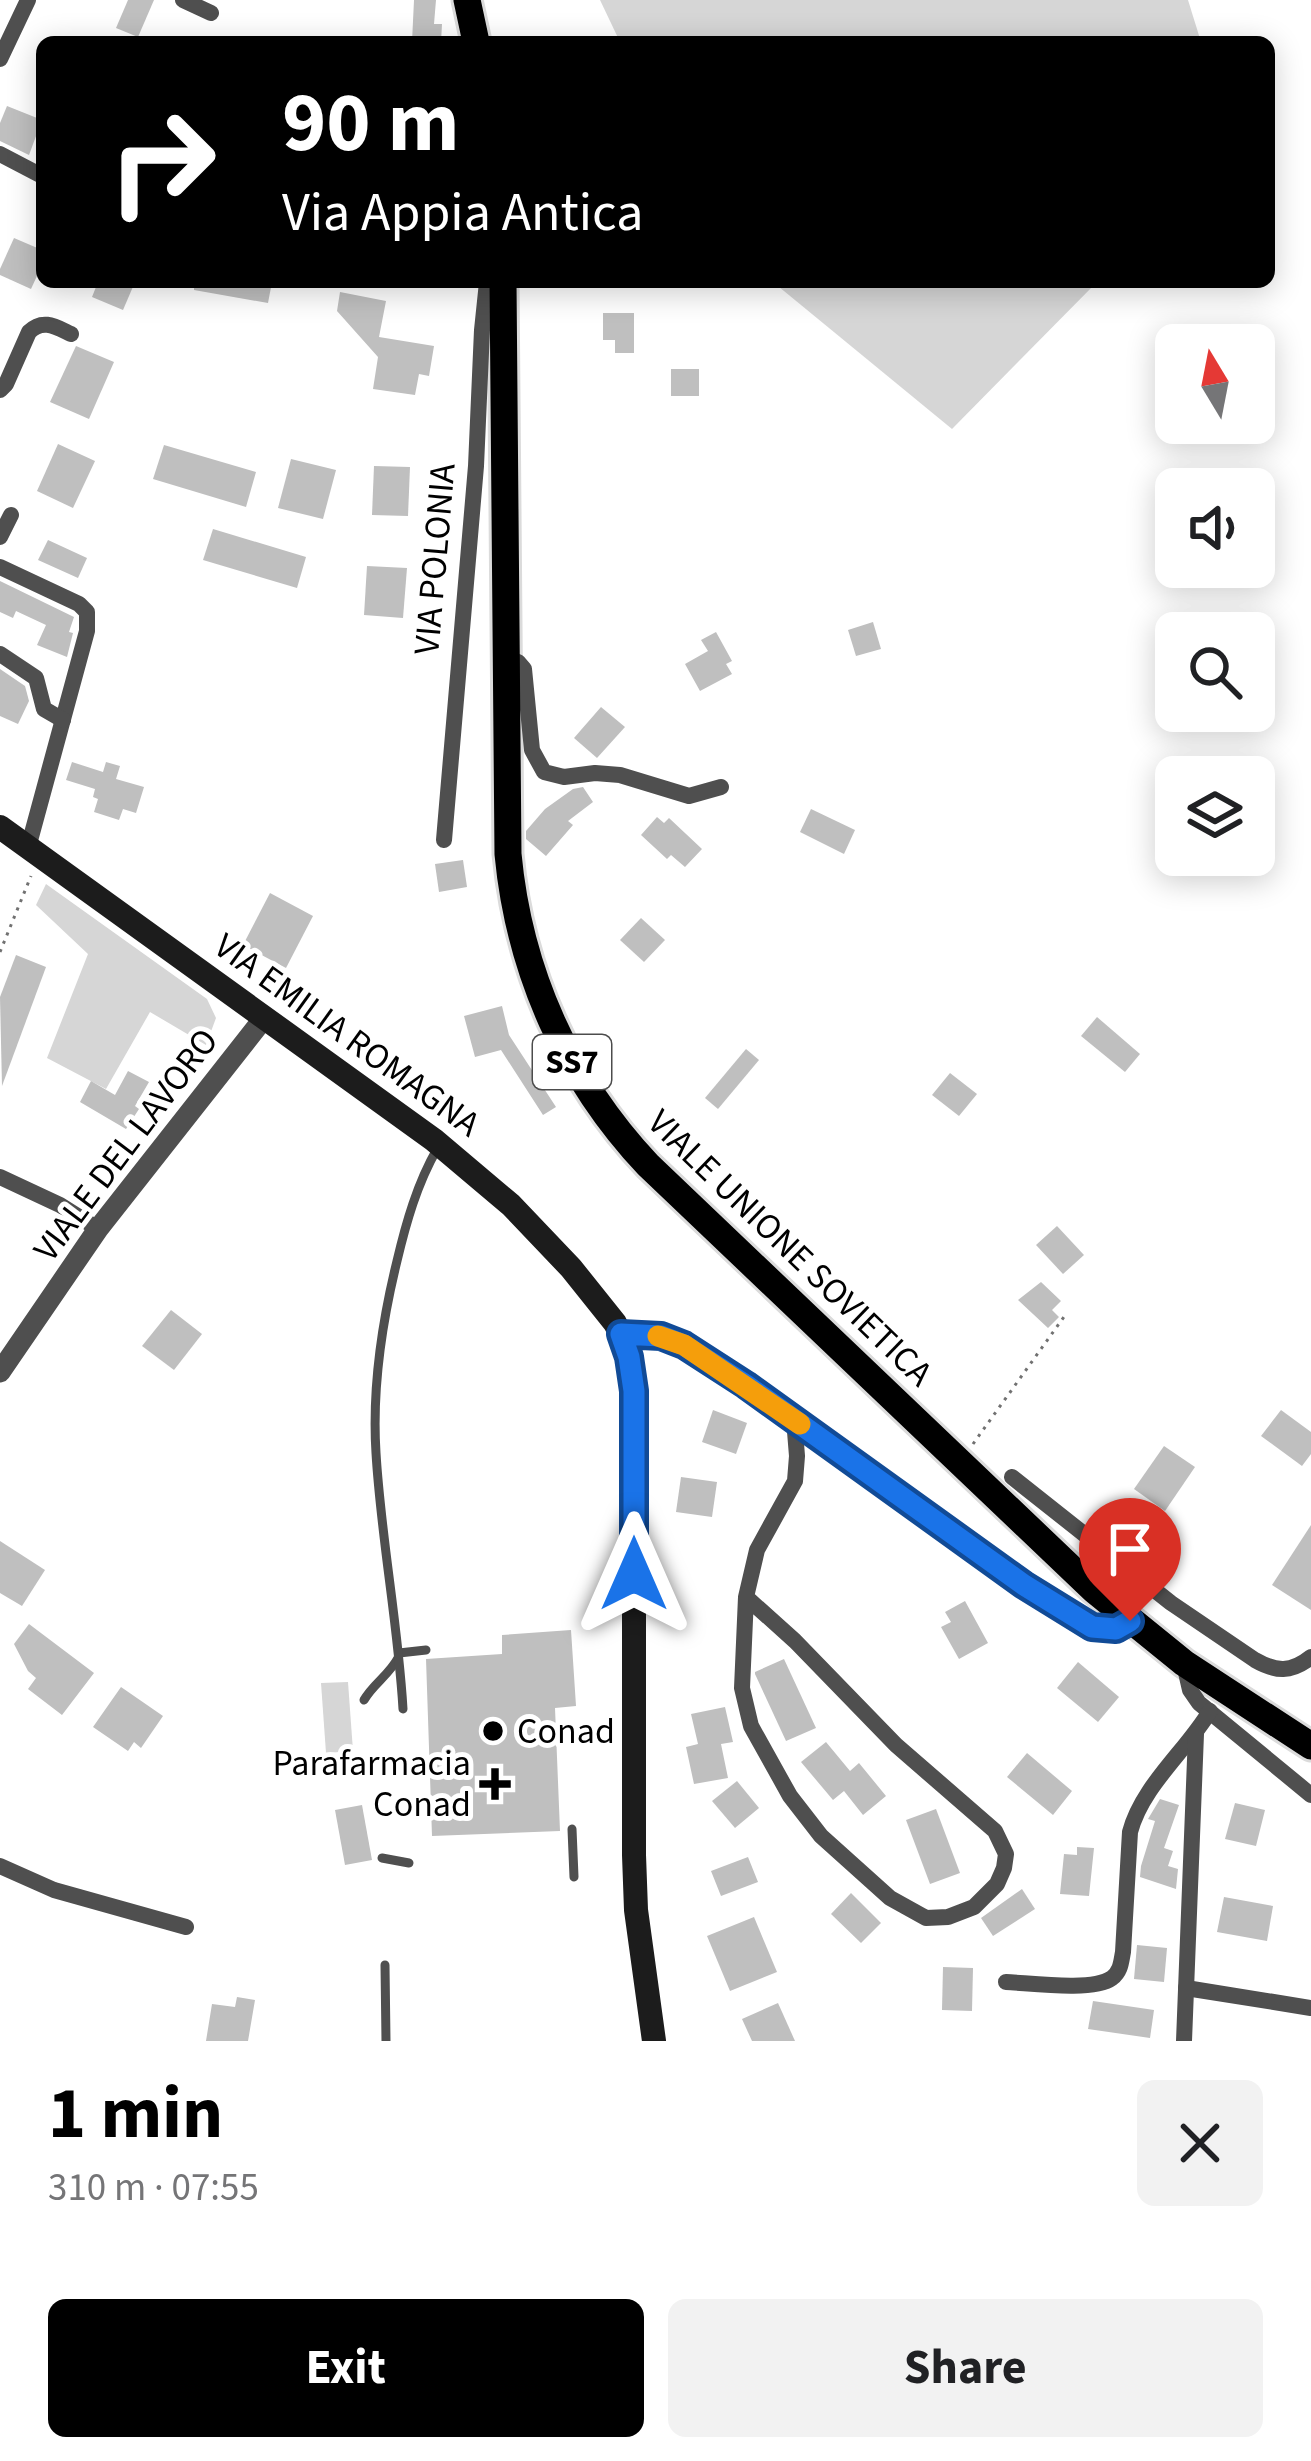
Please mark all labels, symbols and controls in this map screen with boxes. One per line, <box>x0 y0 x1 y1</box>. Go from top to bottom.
text: 90 m <box>282 64 460 184</box>
icon: right <box>84 84 240 240</box>
text: Via Appia Antica <box>282 175 643 252</box>
north arrow <box>1155 324 1275 444</box>
map controls <box>1155 324 1275 876</box>
street label: VIA POLONIA <box>401 461 469 657</box>
button: sound <box>1155 468 1275 588</box>
button: search <box>1155 612 1275 732</box>
button: layers <box>1155 756 1275 876</box>
street label: VIA EMILIA ROMAGNA <box>203 921 491 1149</box>
street label: VIALE DEL LAVORO <box>21 1018 231 1272</box>
road number: SS7 <box>533 1035 611 1089</box>
street label: VIALE UNIONE SOVIETICA <box>636 1098 944 1398</box>
pin <box>1079 1498 1181 1621</box>
position arrow <box>571 1511 697 1637</box>
icon: arrive <box>1097 1516 1163 1582</box>
place label: Conad <box>517 1706 615 1757</box>
marker: Conad <box>480 1718 506 1744</box>
place label: Parafarmacia Conad <box>272 1738 471 1830</box>
marker: Parafarmacia Conad <box>482 1771 508 1797</box>
text: 1 min <box>48 2063 223 2166</box>
button: close <box>1137 2080 1263 2206</box>
text: 310 m · 07:55 <box>48 2160 259 2216</box>
button: Exit <box>48 2299 644 2437</box>
button: Share <box>668 2299 1263 2437</box>

